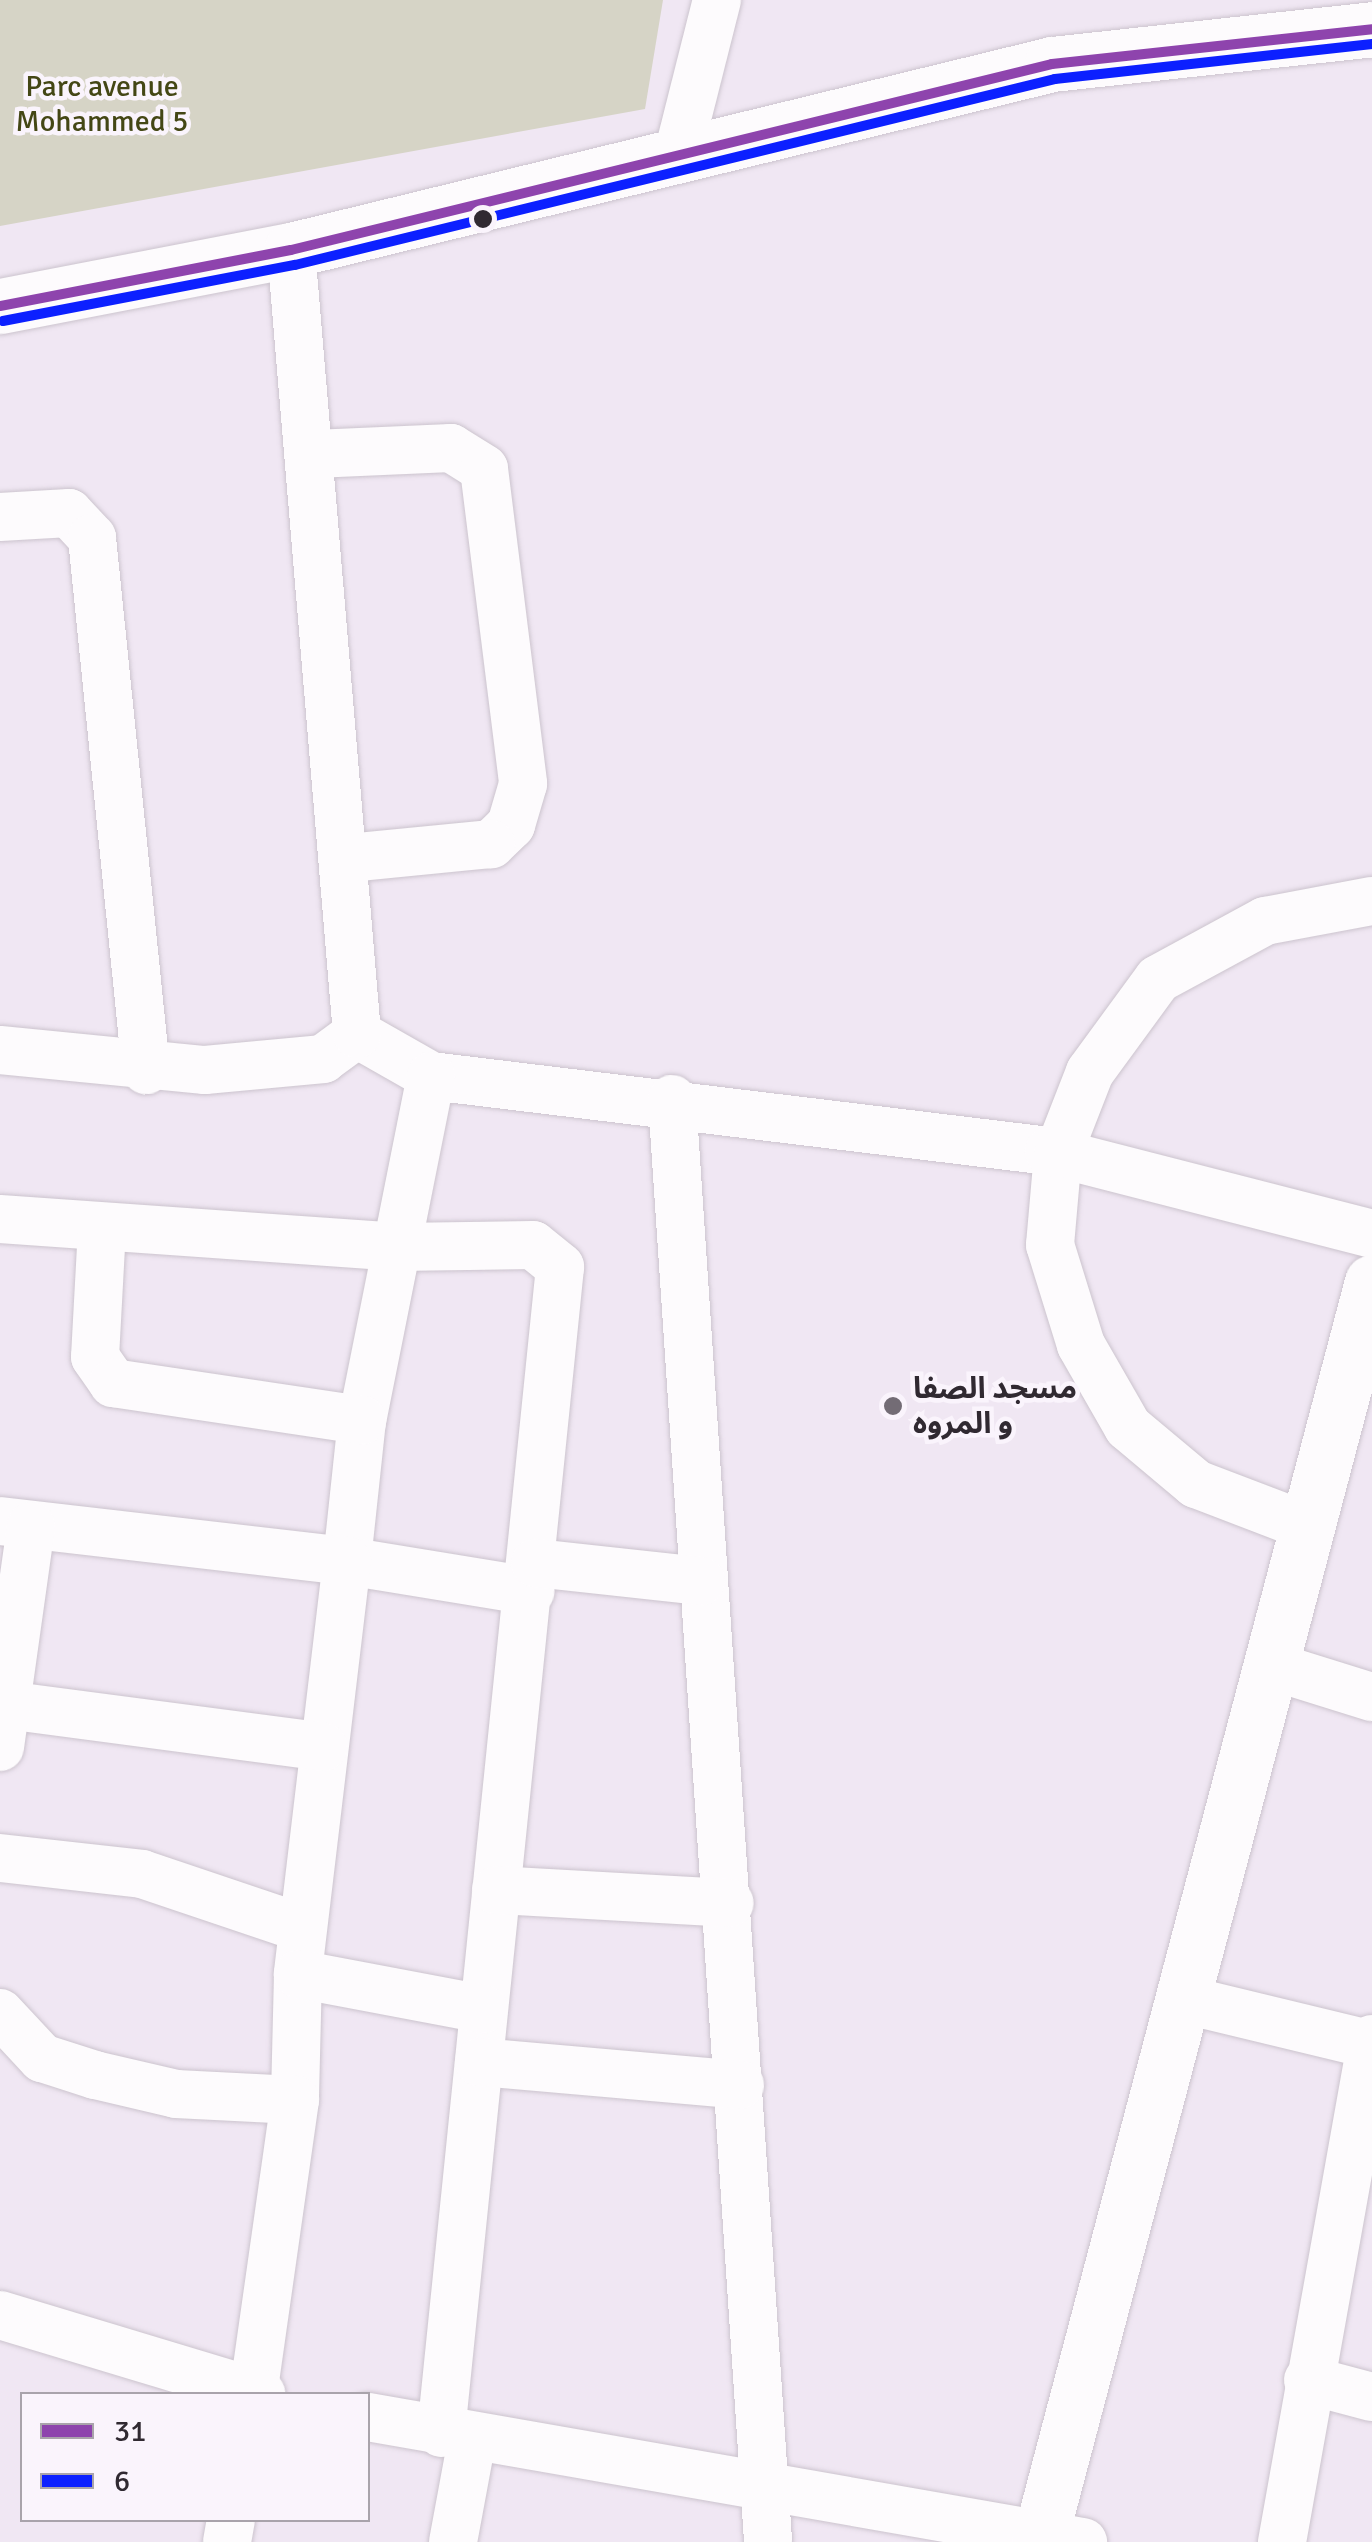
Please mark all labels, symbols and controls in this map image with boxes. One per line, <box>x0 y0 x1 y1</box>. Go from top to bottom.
park label: Parc avenue Mohammed 5 <box>16 69 188 140</box>
unlabelled marker <box>473 209 493 229</box>
place label: مسجد الصفا و المروه <box>913 1371 1077 1442</box>
marker: مسجد الصفا و المروه <box>882 1395 904 1417</box>
legend <box>20 2392 370 2522</box>
text: 31 <box>114 2413 146 2450</box>
text: 6 <box>114 2463 130 2500</box>

